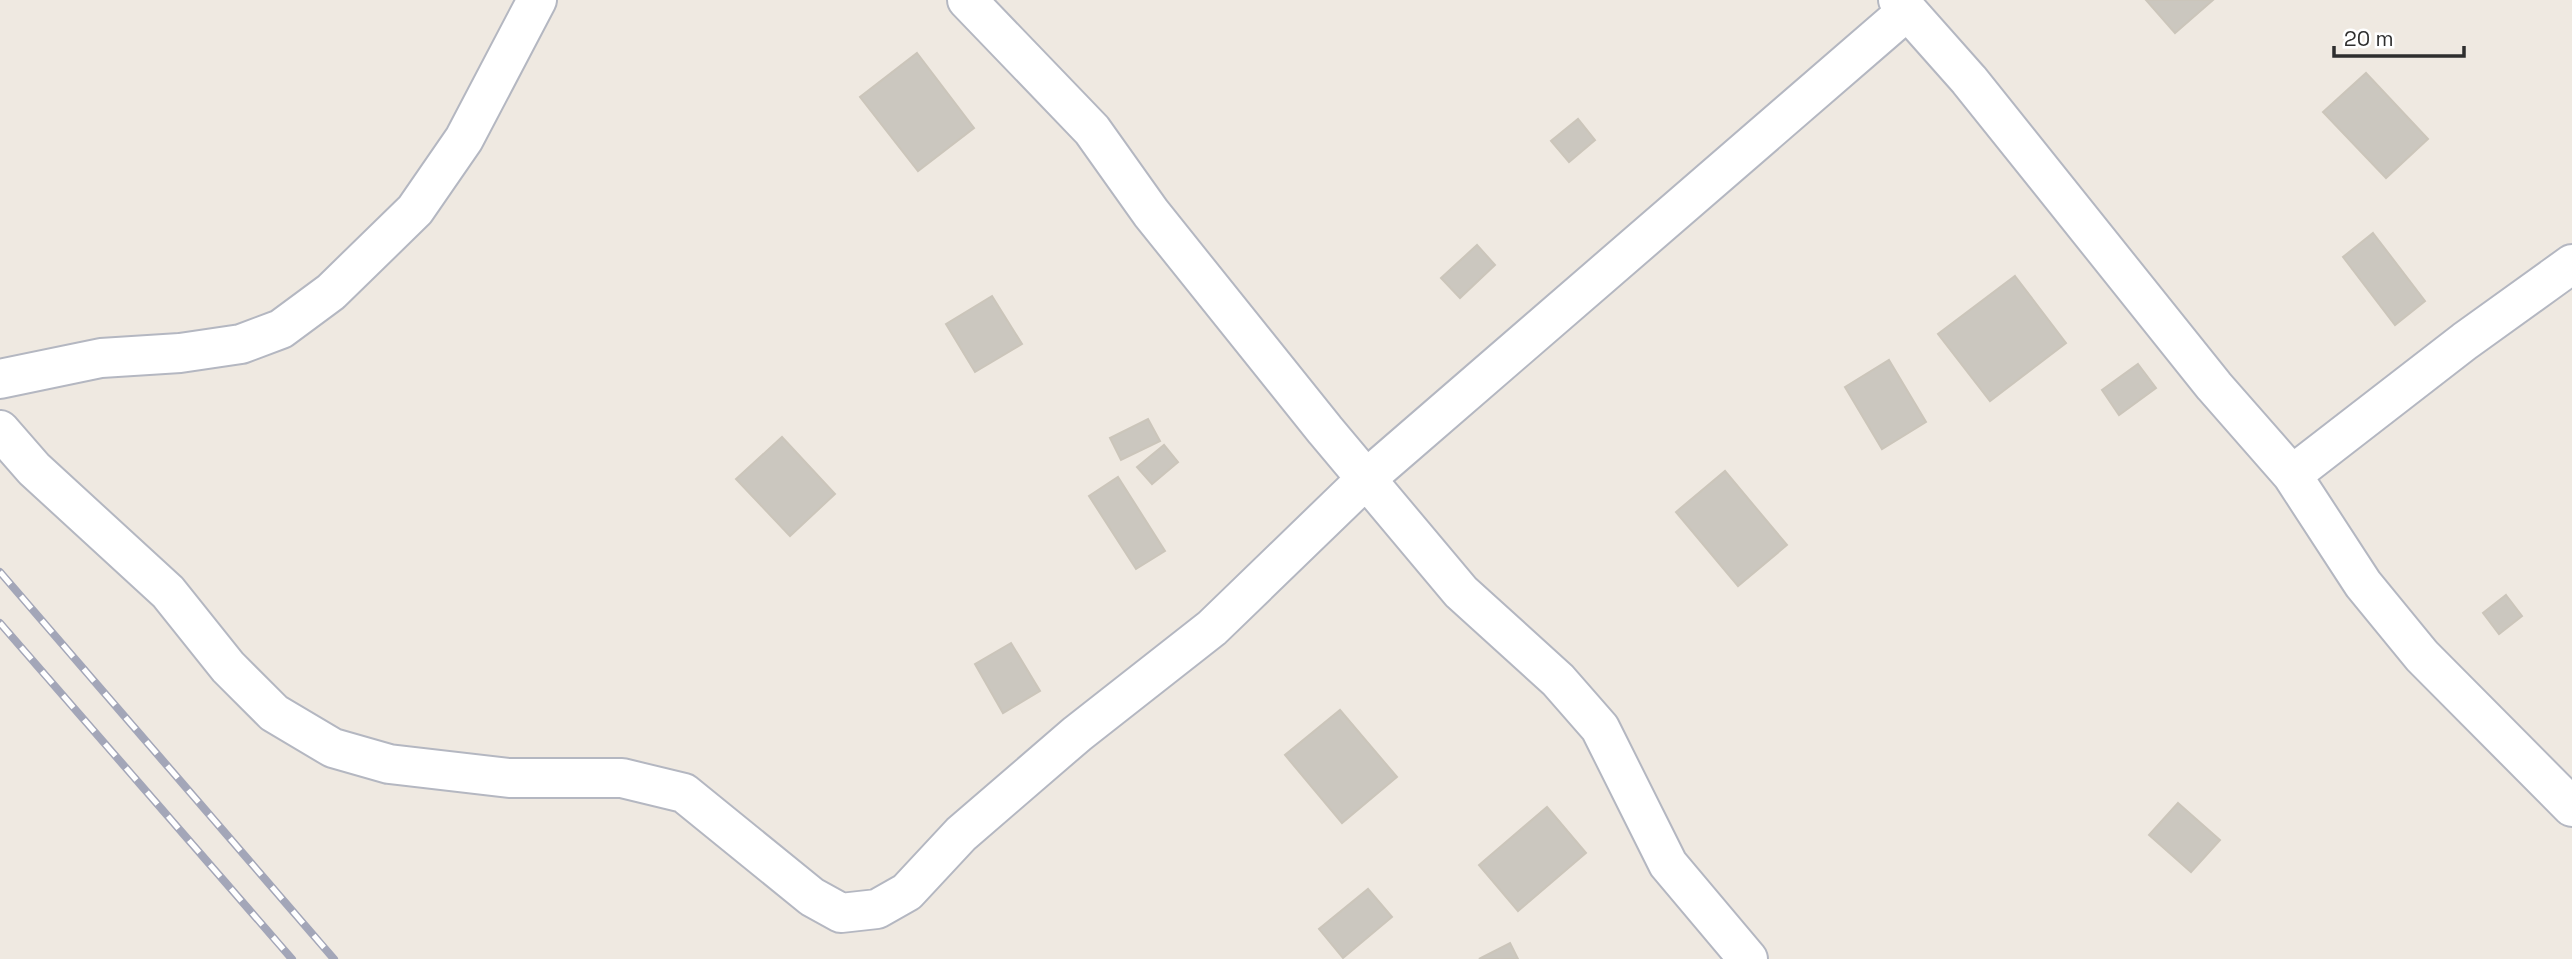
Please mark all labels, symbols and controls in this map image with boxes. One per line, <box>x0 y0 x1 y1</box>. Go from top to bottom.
scale bar <box>2334 14 2464 58</box>
text: 20 m <box>2344 25 2394 52</box>

